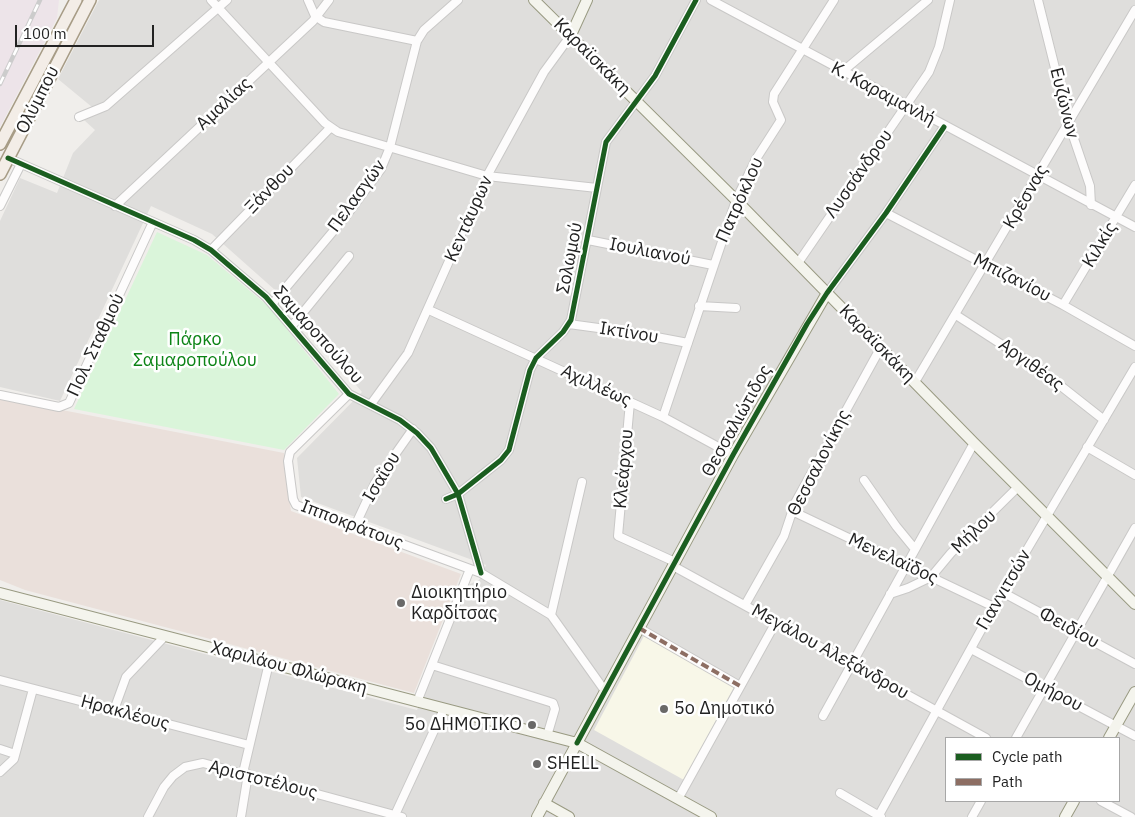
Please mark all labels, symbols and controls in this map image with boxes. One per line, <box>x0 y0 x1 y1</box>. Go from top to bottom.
street label: Καραϊσκάκη <box>549 14 635 100</box>
scale bar <box>18 15 156 47</box>
text: 100 m <box>23 24 67 43</box>
street label: Κ. Καραμανλή <box>827 57 939 131</box>
street label: Ολύμπου <box>12 62 64 138</box>
street label: Ευζώνων <box>1045 65 1083 141</box>
street label: Αμαλίας <box>192 73 256 135</box>
street label: Λυσσάνδρου <box>821 125 897 223</box>
street label: Πατρόκλου <box>712 154 768 246</box>
street label: Πελασγών <box>323 156 391 236</box>
street label: Ξάνθου <box>241 159 299 219</box>
street label: Κρέσνας <box>999 161 1053 233</box>
street label: Κεντάυρων <box>440 172 498 266</box>
street label: Κιλκίς <box>1078 218 1122 272</box>
street label: Σολωμού <box>552 220 588 296</box>
street label: Ιουλιανού <box>607 234 693 270</box>
street label: Μπιζανίου <box>970 249 1054 307</box>
street label: Σαμαροπούλου <box>268 282 368 388</box>
street label: Πολ. Σταθμού <box>63 290 129 400</box>
street label: Καραϊσκάκη <box>834 300 920 388</box>
street label: Ικτίνου <box>598 318 660 348</box>
park label: Πάρκο Σαμαροπούλου <box>133 329 257 372</box>
street label: Αργιθέας <box>994 334 1068 396</box>
street label: Αχιλλέως <box>557 360 635 412</box>
street label: Θεσσαλιώτιδος <box>697 361 777 481</box>
street label: Θεσσαλονίκης <box>783 406 855 520</box>
street label: Κλεάρχου <box>610 428 638 510</box>
street label: Ισαΐου <box>359 448 405 506</box>
street label: Ιπποκράτους <box>298 496 406 554</box>
street label: Μήλου <box>947 505 1001 559</box>
street label: Μενελαϊδος <box>845 529 941 589</box>
street label: Γιαννιτσών <box>972 546 1036 634</box>
place label: Διοικητήριο Καρδίτσας <box>411 582 507 624</box>
marker: Διοικητήριο Καρδίτσας <box>395 597 407 609</box>
street label: Μεγάλου Αλεξάνδρου <box>747 600 913 704</box>
street label: Φειδίου <box>1035 603 1103 653</box>
street label: Χαριλάου Φλώρακη <box>208 637 370 699</box>
street label: Ομήρου <box>1020 668 1086 716</box>
street label: Ηρακλέους <box>78 691 172 735</box>
place label: 5ο Δημοτικό <box>674 698 774 720</box>
marker: 5ο Δημοτικό <box>658 703 670 715</box>
place label: 5ο ΔΗΜΟΤΙΚΟ <box>405 714 522 736</box>
marker: 5ο ΔΗΜΟΤΙΚΟ <box>526 719 538 731</box>
legend <box>945 737 1120 802</box>
text: Cycle path <box>992 747 1063 766</box>
place label: SHELL <box>547 753 599 775</box>
street label: Αριστοτέλους <box>206 756 320 804</box>
marker: SHELL <box>531 758 543 770</box>
text: Path <box>992 772 1023 791</box>

